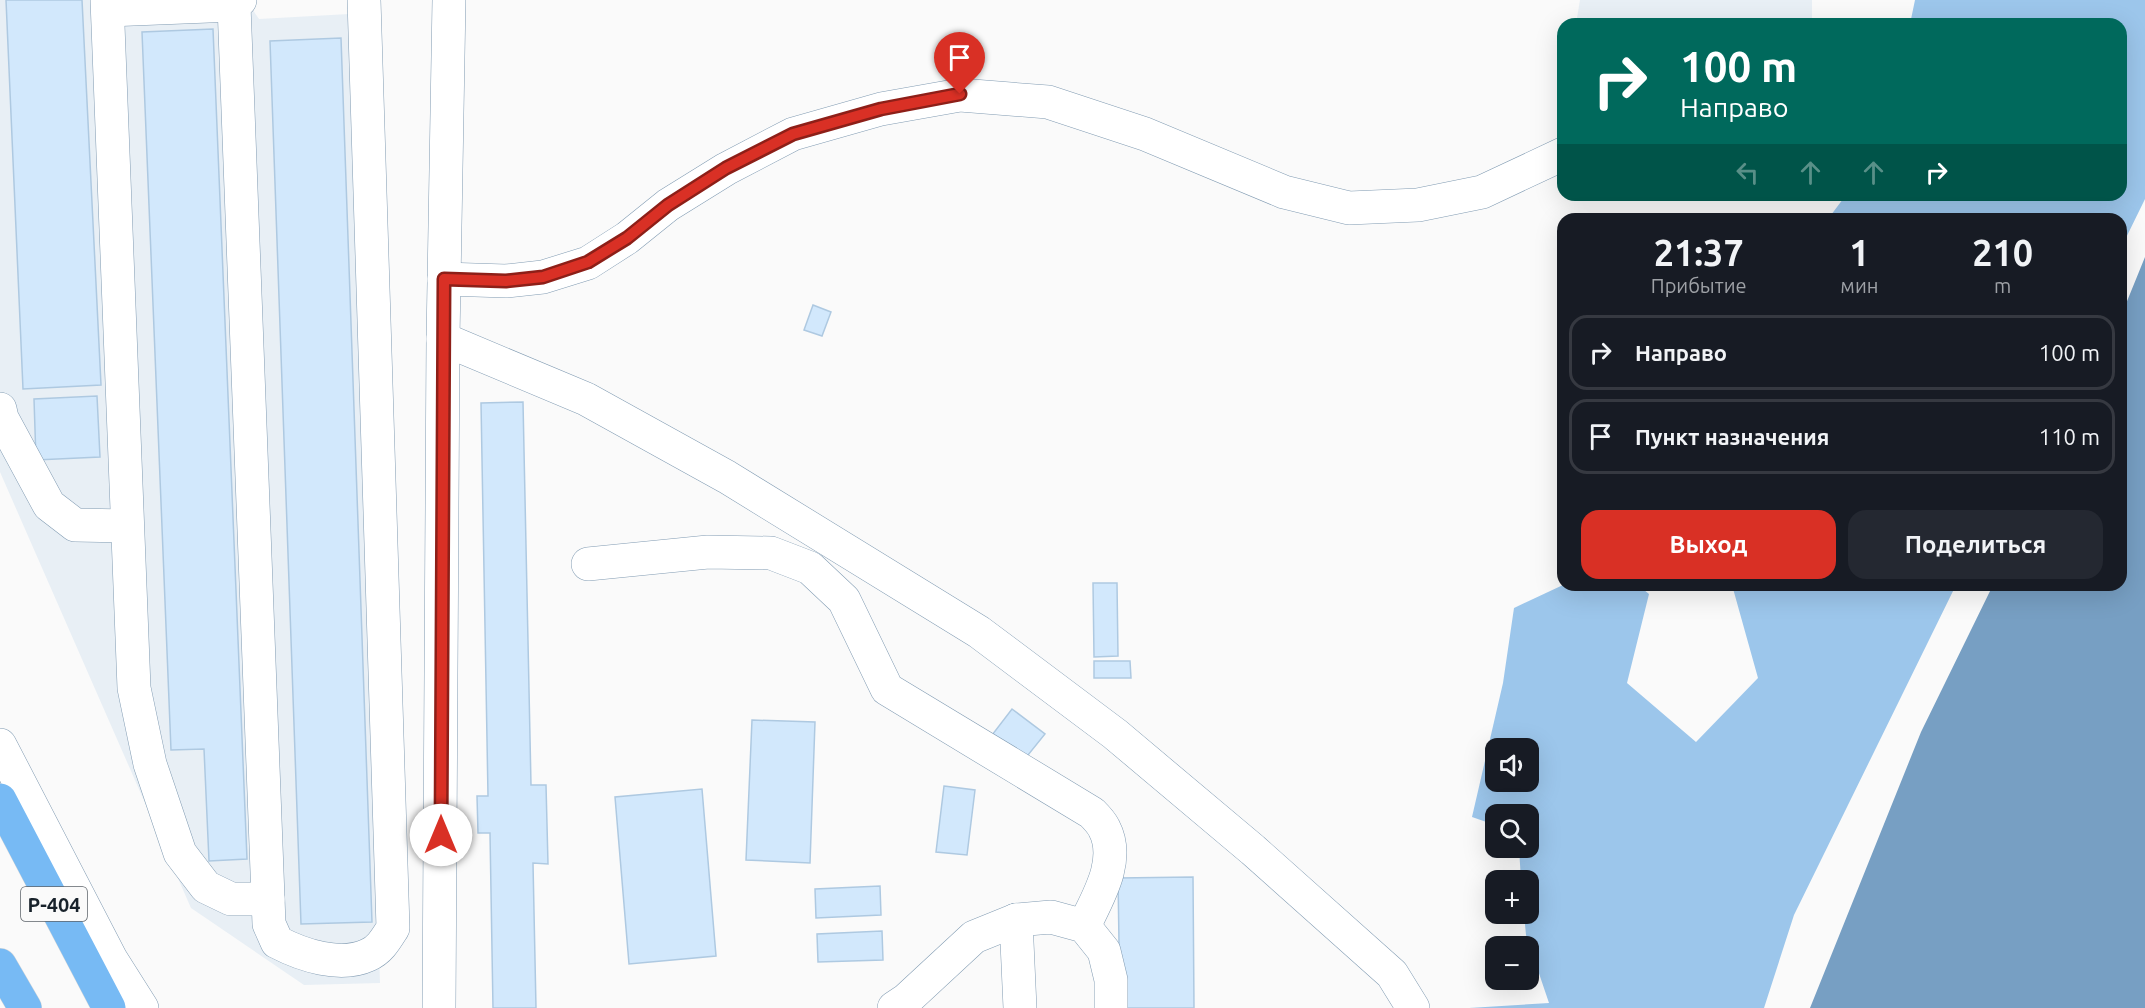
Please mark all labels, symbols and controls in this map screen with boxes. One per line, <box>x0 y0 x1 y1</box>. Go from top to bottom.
pin <box>934 32 985 94</box>
icon: arrive <box>943 41 976 74</box>
icon: right <box>1581 42 1659 120</box>
text: 100 m <box>1680 43 1797 90</box>
text: Направо <box>1680 92 1789 122</box>
icon: left <box>1731 156 1764 189</box>
icon: ahead <box>1794 156 1827 189</box>
icon: ahead <box>1857 156 1890 189</box>
icon: right <box>1920 156 1953 189</box>
text: 21:37 <box>1654 232 1744 273</box>
text: 1 <box>1849 232 1870 273</box>
text: 210 <box>1972 232 2033 273</box>
text: Прибытие <box>1651 274 1747 297</box>
text: мин <box>1840 274 1878 297</box>
text: m <box>1994 274 2011 297</box>
icon: right <box>1584 336 1617 369</box>
text: Направо <box>1635 340 1727 365</box>
text: 100 m <box>2039 340 2100 365</box>
icon: arrive <box>1584 420 1617 453</box>
text: Пункт назначения <box>1635 424 1829 449</box>
text: 110 m <box>2039 424 2100 449</box>
button: Выход <box>1581 510 1836 579</box>
button: Поделиться <box>1848 510 2103 579</box>
map controls <box>1485 738 1539 990</box>
button: sound <box>1485 738 1539 792</box>
position arrow <box>409 803 473 867</box>
button: search <box>1485 804 1539 858</box>
button: + <box>1485 870 1539 924</box>
road number: Р-404 <box>21 887 87 921</box>
button: − <box>1485 936 1539 990</box>

